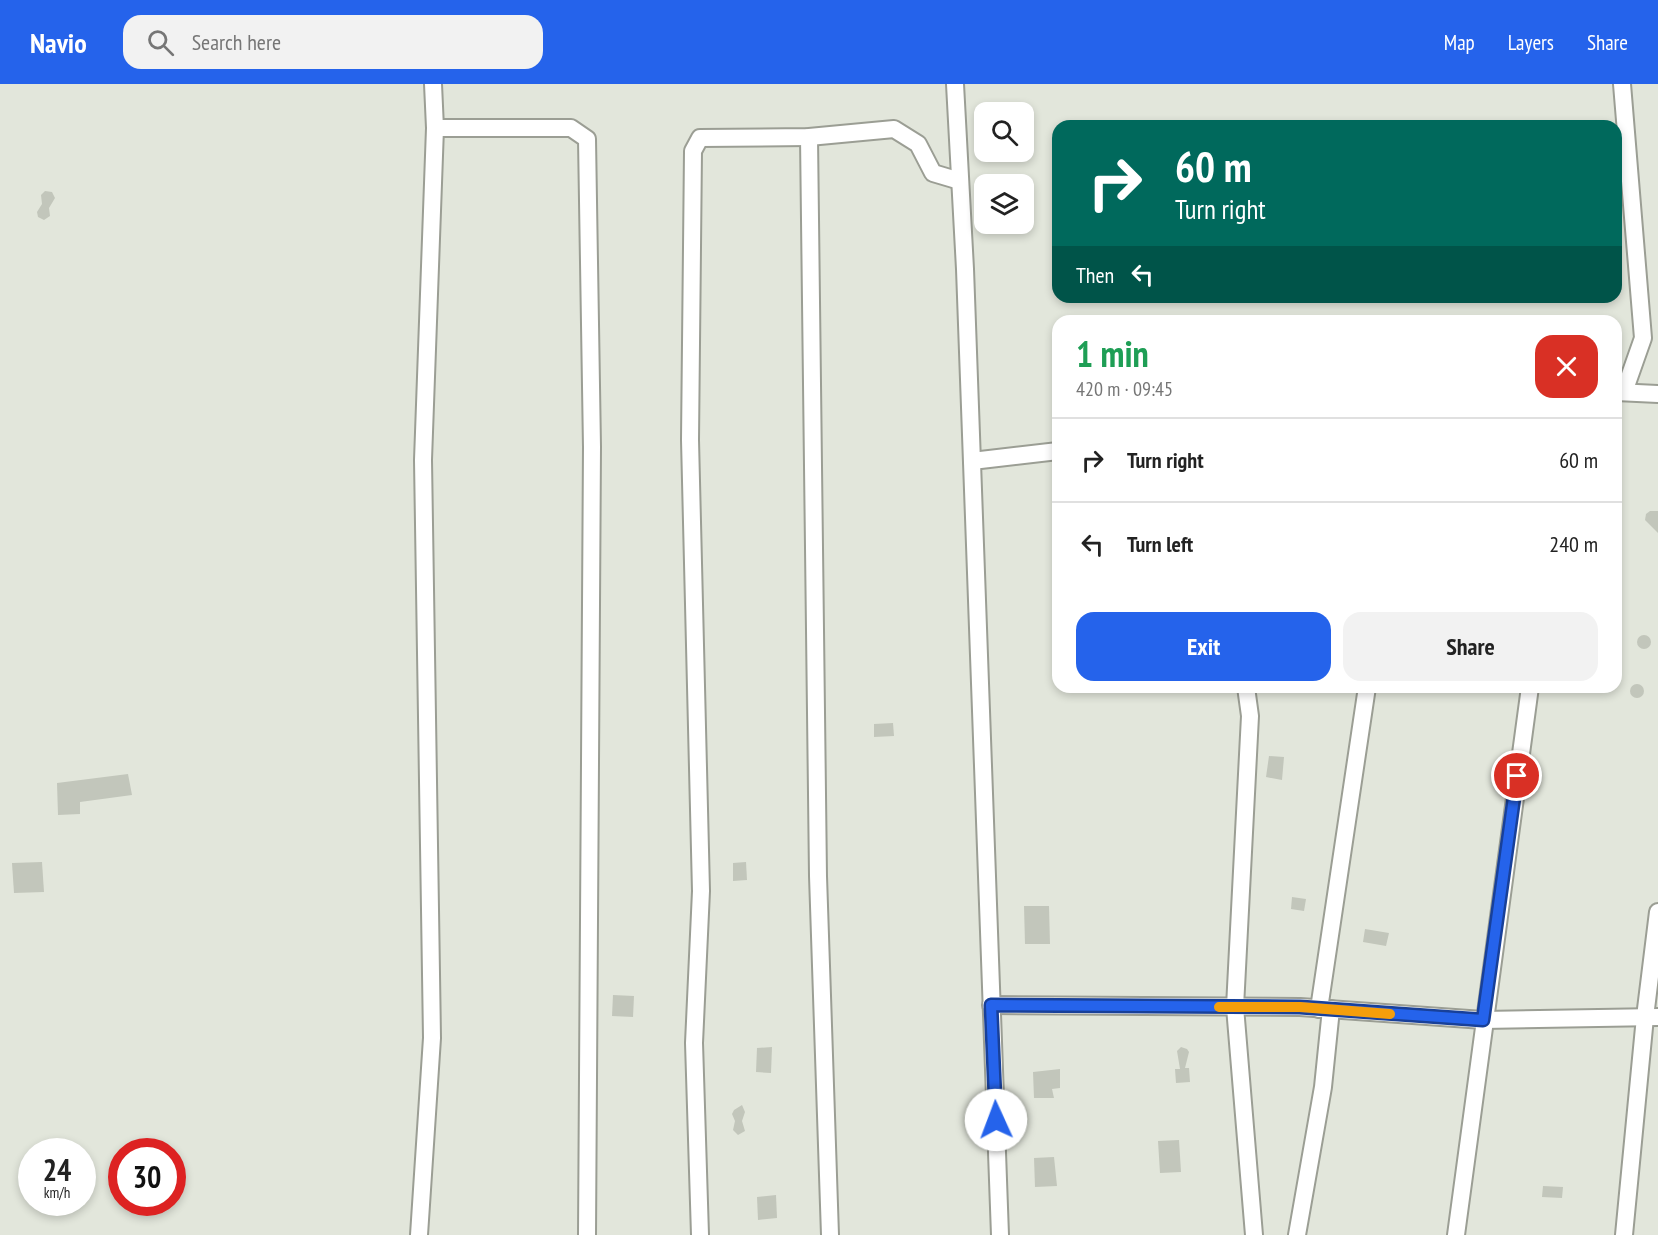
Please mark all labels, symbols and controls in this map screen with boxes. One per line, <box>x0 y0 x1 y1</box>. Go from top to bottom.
search box <box>123 15 543 69</box>
text: Navio <box>30 24 87 61</box>
icon: search <box>144 26 177 59</box>
text: Search here <box>192 28 281 56</box>
text: Map <box>1444 29 1475 56</box>
text: Layers <box>1508 29 1554 56</box>
text: Share <box>1587 29 1628 56</box>
map controls <box>974 102 1034 234</box>
button: search <box>974 102 1034 162</box>
text: 60 m <box>1175 139 1252 194</box>
icon: right <box>1076 144 1154 222</box>
button: layers <box>974 174 1034 234</box>
text: Turn right <box>1175 192 1266 226</box>
icon: left <box>1126 258 1159 291</box>
text: Then <box>1076 261 1114 289</box>
text: 1 min <box>1076 330 1149 377</box>
button: close <box>1535 335 1598 398</box>
text: 420 m · 09:45 <box>1076 376 1173 402</box>
icon: right <box>1076 444 1109 477</box>
text: Turn right <box>1127 446 1204 474</box>
text: 60 m <box>1559 446 1598 474</box>
icon: left <box>1076 528 1109 561</box>
text: Turn left <box>1127 530 1193 558</box>
text: 240 m <box>1549 530 1598 558</box>
button: Exit <box>1076 612 1331 681</box>
button: Share <box>1343 612 1598 681</box>
pin <box>1491 750 1542 801</box>
icon: arrive <box>1500 759 1533 792</box>
position arrow <box>964 1088 1028 1152</box>
speed limit sign: 30 <box>108 1138 186 1216</box>
text: 24 <box>43 1150 71 1189</box>
text: km/h <box>44 1183 70 1202</box>

